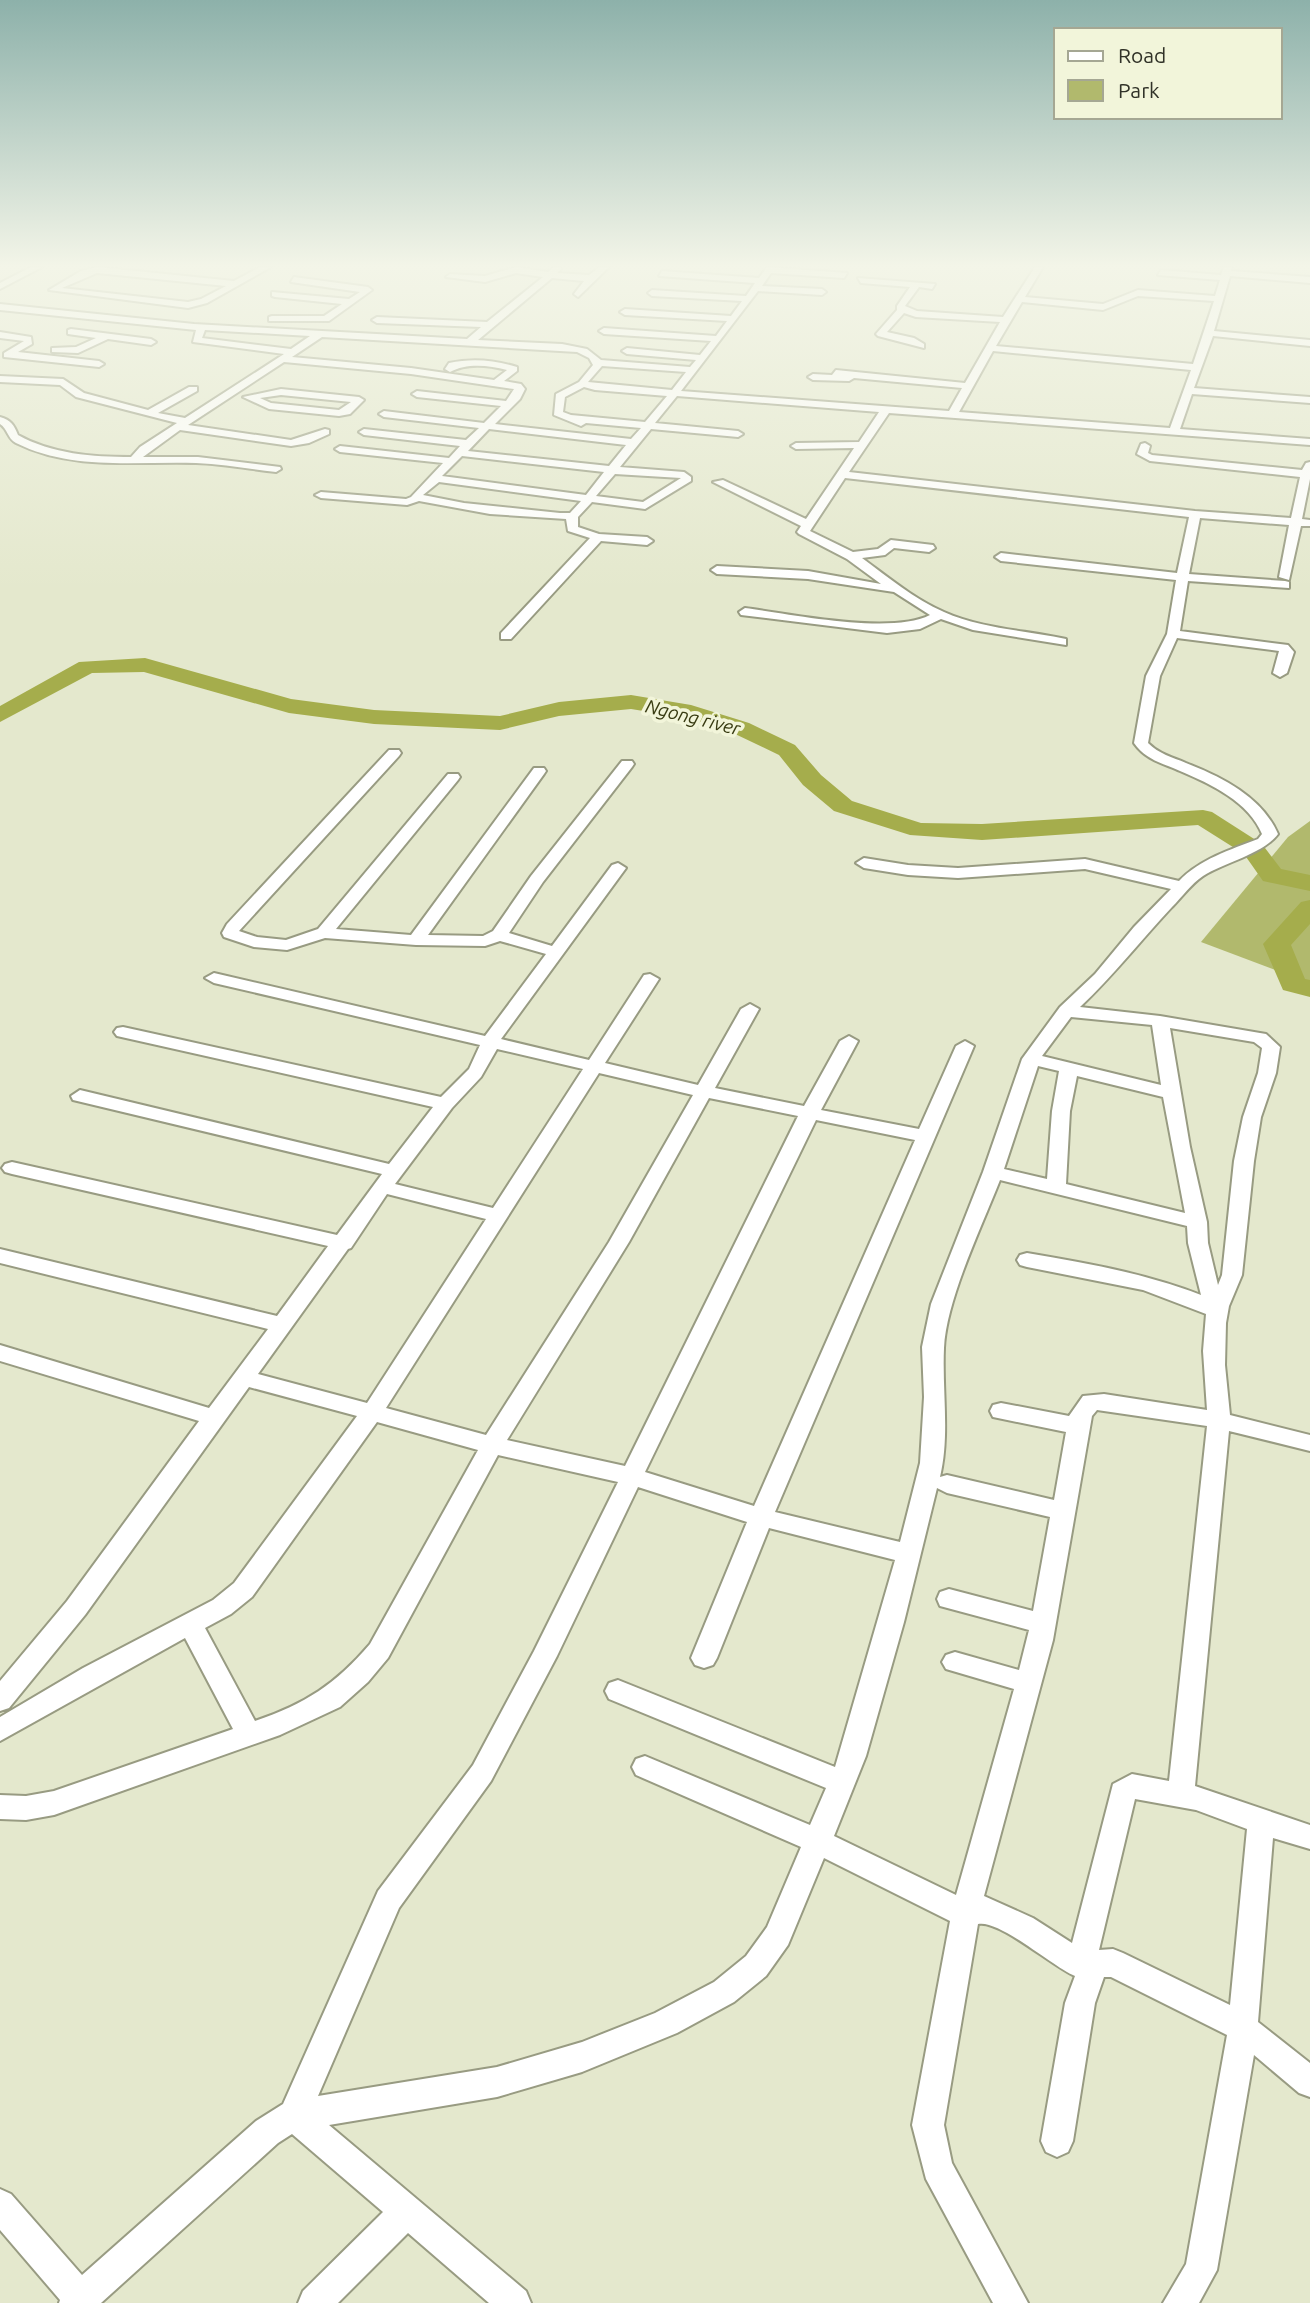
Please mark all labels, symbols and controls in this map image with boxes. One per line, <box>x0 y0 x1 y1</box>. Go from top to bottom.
legend <box>1054 28 1282 119</box>
text: Road <box>1118 43 1166 67</box>
text: Park <box>1118 78 1160 102</box>
water label: Ngong river <box>643 695 743 740</box>

